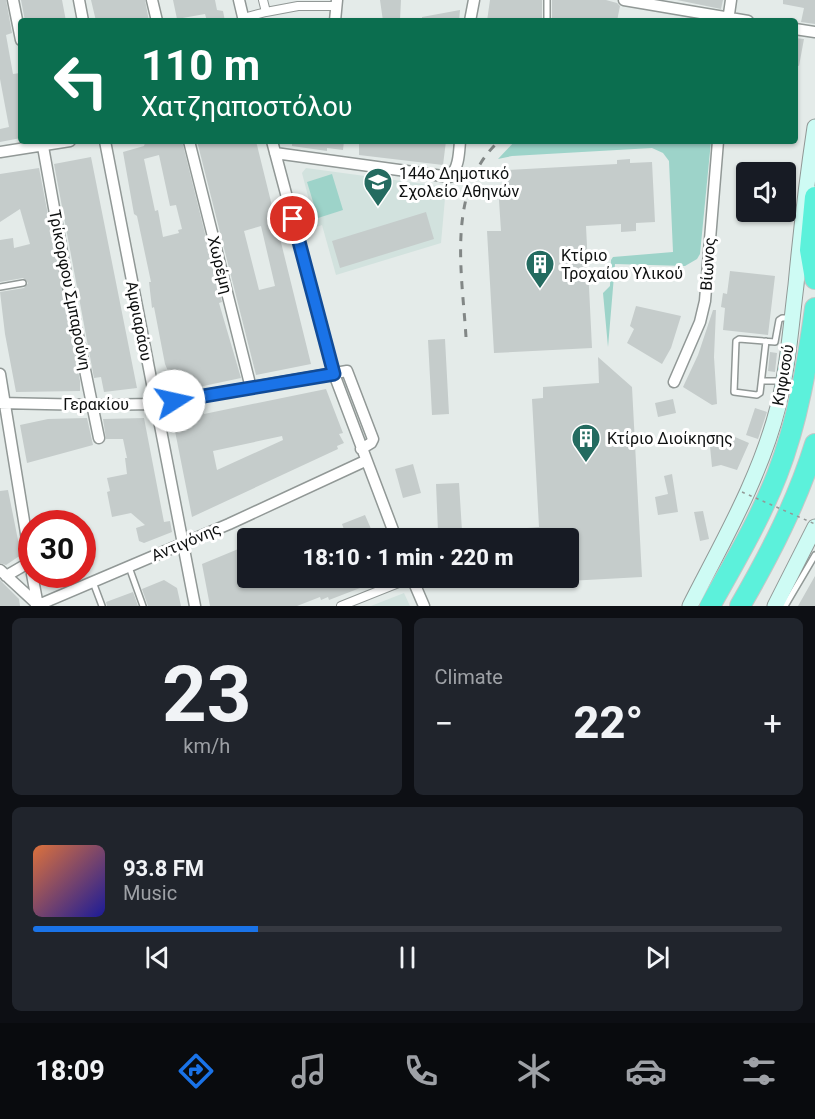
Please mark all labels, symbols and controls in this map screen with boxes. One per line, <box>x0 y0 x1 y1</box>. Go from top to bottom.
text: 110 m <box>141 41 260 90</box>
icon: left <box>42 42 120 120</box>
text: Χατζηαποστόλου <box>141 91 353 123</box>
map controls <box>736 162 796 222</box>
button: sound <box>736 162 796 222</box>
place label: 144ο Δημοτικό Σχολείο Αθηνών <box>399 164 519 201</box>
school or university icon: 144ο Δημοτικό Σχολείο Αθηνών <box>362 166 394 208</box>
pin <box>267 193 318 244</box>
icon: arrive <box>276 202 309 235</box>
street label: Τρίκορφου Σμπαρούνη <box>45 208 95 372</box>
street label: Χωρέμη <box>204 234 236 296</box>
street label: Βίωνος <box>697 237 719 291</box>
place label: Κτίριο Τροχαίου Υλικού <box>561 246 683 283</box>
building icon: Κτίριο Τροχαίου Υλικού <box>524 248 556 290</box>
street label: Αμφιαράου <box>122 279 156 363</box>
street label: Κηφισού <box>768 343 798 407</box>
position arrow <box>142 369 206 433</box>
street label: Γερακίου <box>63 395 129 414</box>
building icon: Κτίριο Διοίκησης <box>570 422 602 464</box>
place label: Κτίριο Διοίκησης <box>607 429 733 448</box>
speed limit sign: 30 <box>18 510 96 588</box>
street label: Αντιγόνης <box>148 519 224 565</box>
text: 18:10 · 1 min · 220 m <box>303 545 513 570</box>
text: 23 <box>162 649 252 740</box>
text: Climate <box>435 665 503 689</box>
text: 22° <box>574 696 643 749</box>
text: − <box>435 704 453 743</box>
text: + <box>763 704 782 743</box>
text: km/h <box>183 734 230 758</box>
text: 93.8 FM <box>123 856 204 881</box>
text: Music <box>123 881 177 905</box>
icon: previous <box>141 941 174 974</box>
icon: pause <box>391 941 424 974</box>
icon: next <box>641 941 674 974</box>
icon: directions <box>175 1050 217 1092</box>
icon: music <box>288 1050 330 1092</box>
icon: phone <box>400 1050 442 1092</box>
icon: climate <box>513 1050 555 1092</box>
icon: car <box>625 1050 667 1092</box>
icon: filters <box>738 1050 780 1092</box>
text: 18:09 <box>35 1055 105 1087</box>

